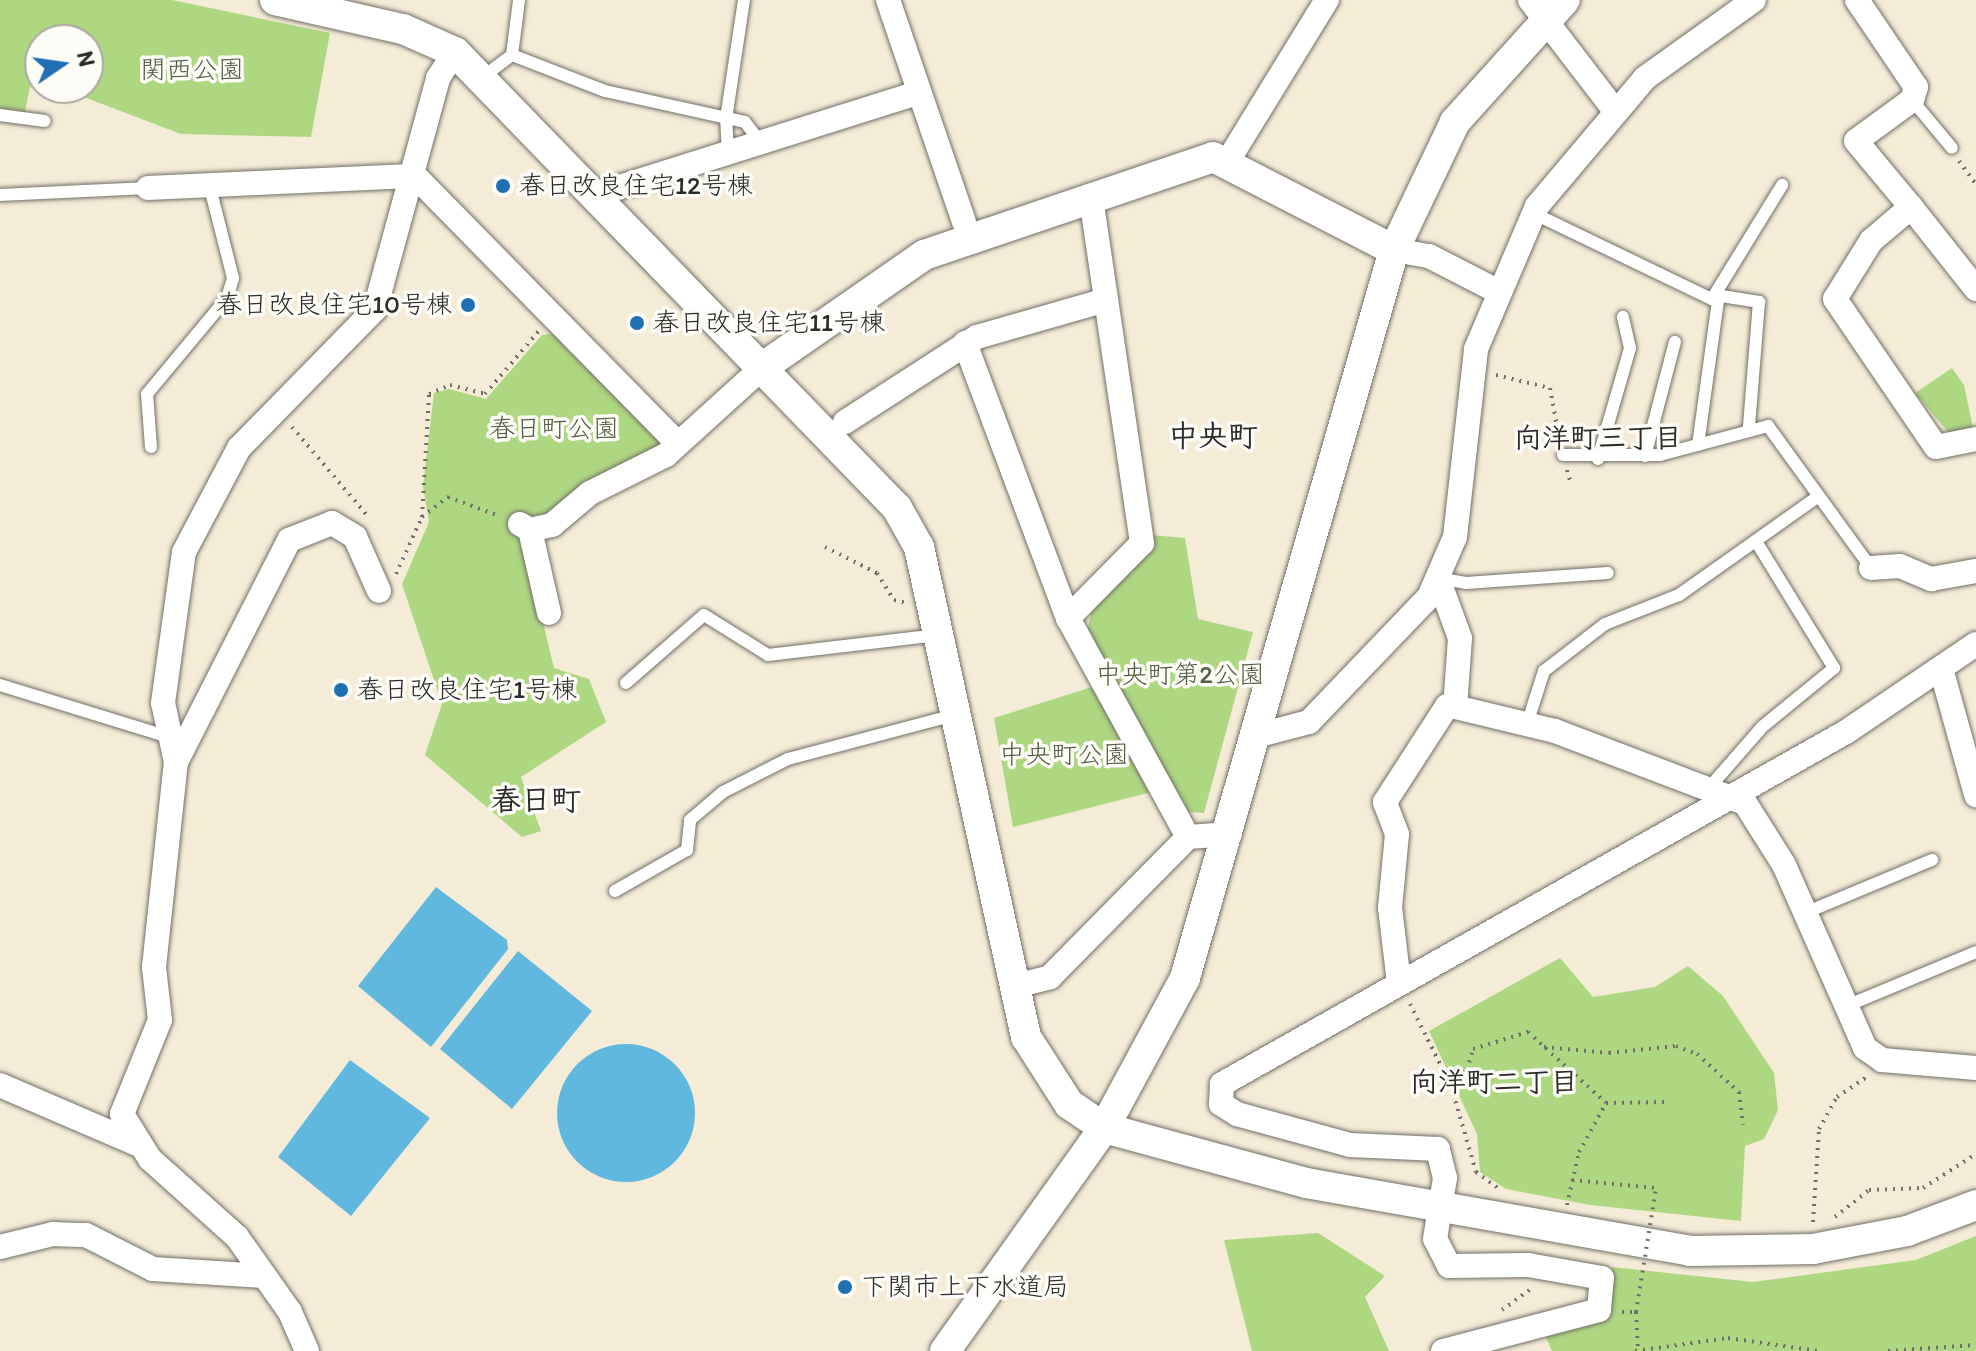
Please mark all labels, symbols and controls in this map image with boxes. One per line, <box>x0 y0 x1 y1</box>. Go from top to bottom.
north arrow <box>24 24 104 104</box>
text: N <box>71 49 101 69</box>
park label: 関西公園 <box>140 54 244 86</box>
place label: 春日改良住宅12号棟 <box>519 170 753 202</box>
marker: 春日改良住宅12号棟 <box>494 177 512 195</box>
place label: 春日改良住宅10号棟 <box>216 289 452 321</box>
marker: 春日改良住宅10号棟 <box>459 296 477 314</box>
place label: 春日改良住宅11号棟 <box>653 307 885 339</box>
marker: 春日改良住宅11号棟 <box>628 314 646 332</box>
park label: 春日町公園 <box>489 413 619 445</box>
district label: 中央町 <box>1168 418 1258 454</box>
district label: 向洋町三丁目 <box>1514 420 1682 454</box>
park label: 中央町第2公園 <box>1095 659 1265 691</box>
place label: 春日改良住宅1号棟 <box>357 674 577 706</box>
marker: 春日改良住宅1号棟 <box>332 681 350 699</box>
park label: 中央町公園 <box>999 739 1129 771</box>
district label: 春日町 <box>491 782 581 818</box>
district label: 向洋町二丁目 <box>1410 1064 1578 1098</box>
place label: 下関市上下水道局 <box>861 1271 1069 1303</box>
marker: 下関市上下水道局 <box>836 1278 854 1296</box>

